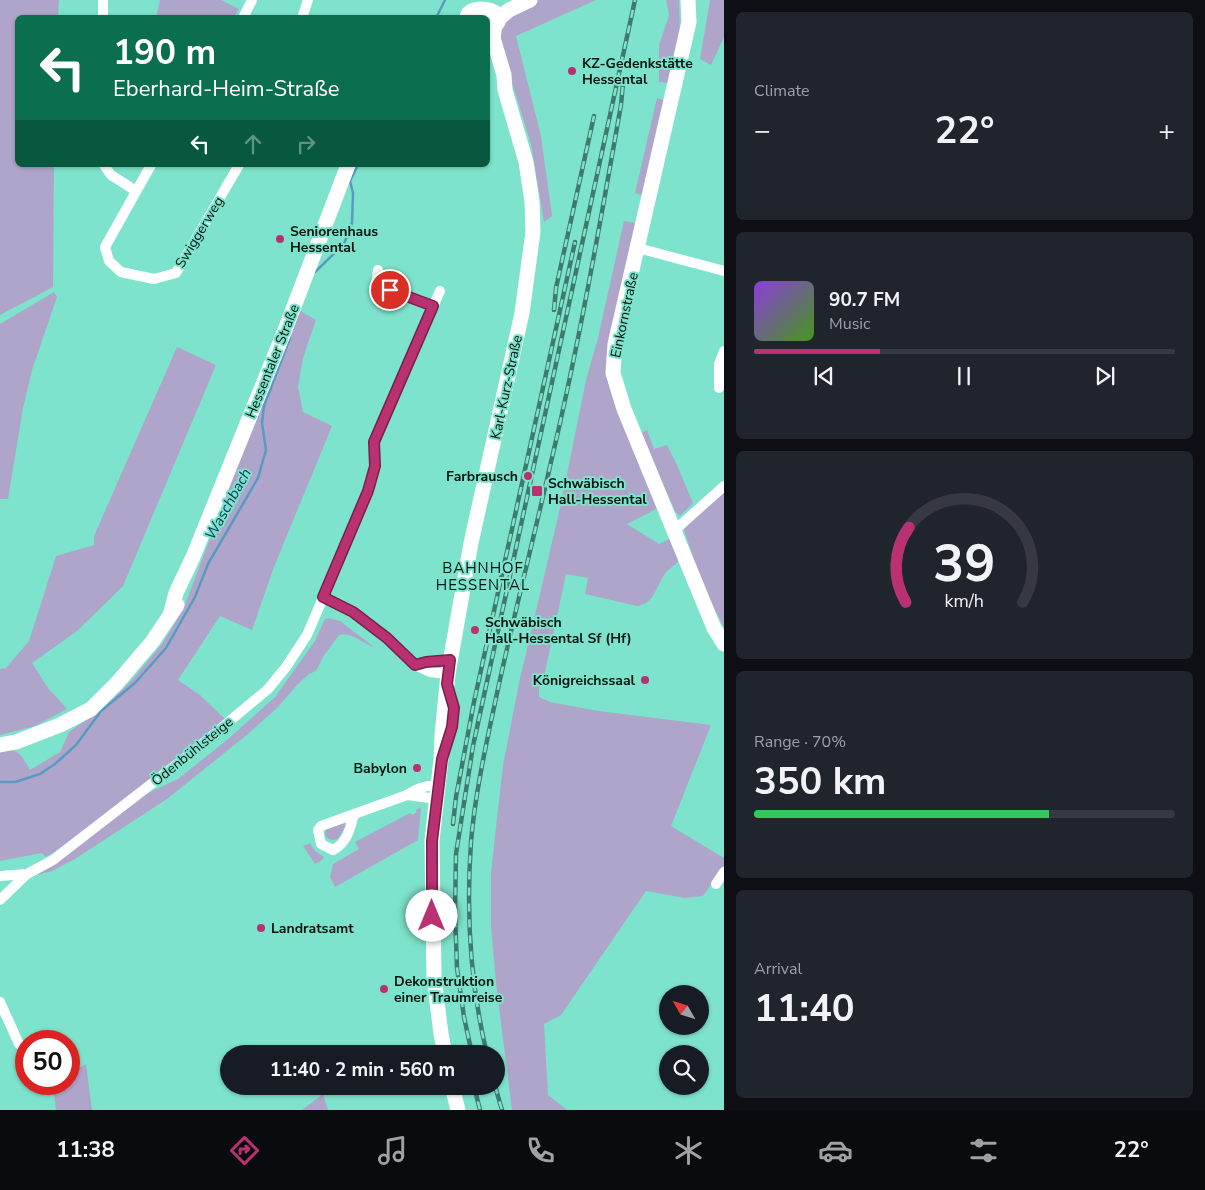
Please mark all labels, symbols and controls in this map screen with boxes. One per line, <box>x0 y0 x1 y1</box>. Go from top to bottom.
text: 190 m <box>113 29 216 76</box>
icon: left <box>30 35 95 100</box>
place label: KZ-Gedenkstätte Hessental <box>582 54 693 89</box>
marker: KZ-Gedenkstätte Hessental <box>566 65 578 77</box>
text: Eberhard-Heim-Straße <box>113 74 339 104</box>
text: Climate <box>754 80 809 102</box>
text: 22° <box>934 105 995 156</box>
text: − <box>754 112 771 150</box>
text: + <box>1158 112 1175 150</box>
icon: left <box>186 130 214 158</box>
icon: ahead <box>239 130 267 158</box>
icon: right <box>292 130 320 158</box>
street label: Swiggerweg <box>171 193 228 272</box>
place label: Seniorenhaus Hessental <box>290 222 378 257</box>
marker: Seniorenhaus Hessental <box>274 233 286 245</box>
pin <box>369 269 411 311</box>
street label: Einkornstraße <box>606 271 643 360</box>
icon: arrive <box>376 276 404 304</box>
text: 90.7 FM <box>829 287 900 313</box>
street label: Hessentaler Straße <box>241 301 304 421</box>
text: Music <box>829 313 870 335</box>
street label: Karl-Kurz-Straße <box>486 333 527 441</box>
icon: previous <box>810 362 838 390</box>
icon: pause <box>950 362 978 390</box>
icon: next <box>1091 362 1119 390</box>
water label: Waschbach <box>200 465 256 543</box>
place label: Farbrausch <box>446 467 518 486</box>
marker: Farbrausch <box>522 470 534 482</box>
place label: Schwäbisch Hall-Hessental <box>548 474 647 509</box>
marker: Schwäbisch Hall-Hessental <box>530 484 544 498</box>
text: 39 <box>933 528 996 599</box>
district label: BAHNHOF HESSENTAL <box>436 558 530 595</box>
text: km/h <box>945 589 984 613</box>
place label: Schwäbisch Hall-Hessental Sf (Hf) <box>485 613 632 648</box>
marker: Schwäbisch Hall-Hessental Sf (Hf) <box>469 624 481 636</box>
place label: Königreichssaal <box>533 671 636 690</box>
marker: Königreichssaal <box>639 674 651 686</box>
street label: Ödenbühlsteige <box>147 712 237 790</box>
text: Range · 70% <box>754 731 846 753</box>
text: 350 km <box>754 756 886 807</box>
place label: Babylon <box>353 759 407 778</box>
marker: Babylon <box>411 762 423 774</box>
position arrow <box>405 889 457 941</box>
place label: Landratsamt <box>271 919 354 938</box>
marker: Landratsamt <box>255 922 267 934</box>
text: Arrival <box>754 958 802 980</box>
place label: Dekonstruktion einer Traumreise <box>394 972 503 1007</box>
marker: Dekonstruktion einer Traumreise <box>378 983 390 995</box>
text: 11:40 <box>754 983 855 1034</box>
north arrow <box>659 985 709 1035</box>
map controls <box>659 985 709 1095</box>
speed limit sign: 50 <box>15 1030 80 1095</box>
button: search <box>659 1045 709 1095</box>
text: 11:40 · 2 min · 560 m <box>270 1057 455 1083</box>
icon: directions <box>227 1133 262 1168</box>
icon: music <box>375 1133 410 1168</box>
icon: phone <box>523 1133 558 1168</box>
icon: climate <box>671 1133 706 1168</box>
icon: car <box>818 1133 853 1168</box>
icon: filters <box>966 1133 1001 1168</box>
text: 11:38 <box>56 1135 115 1165</box>
text: 22° <box>1114 1135 1149 1165</box>

